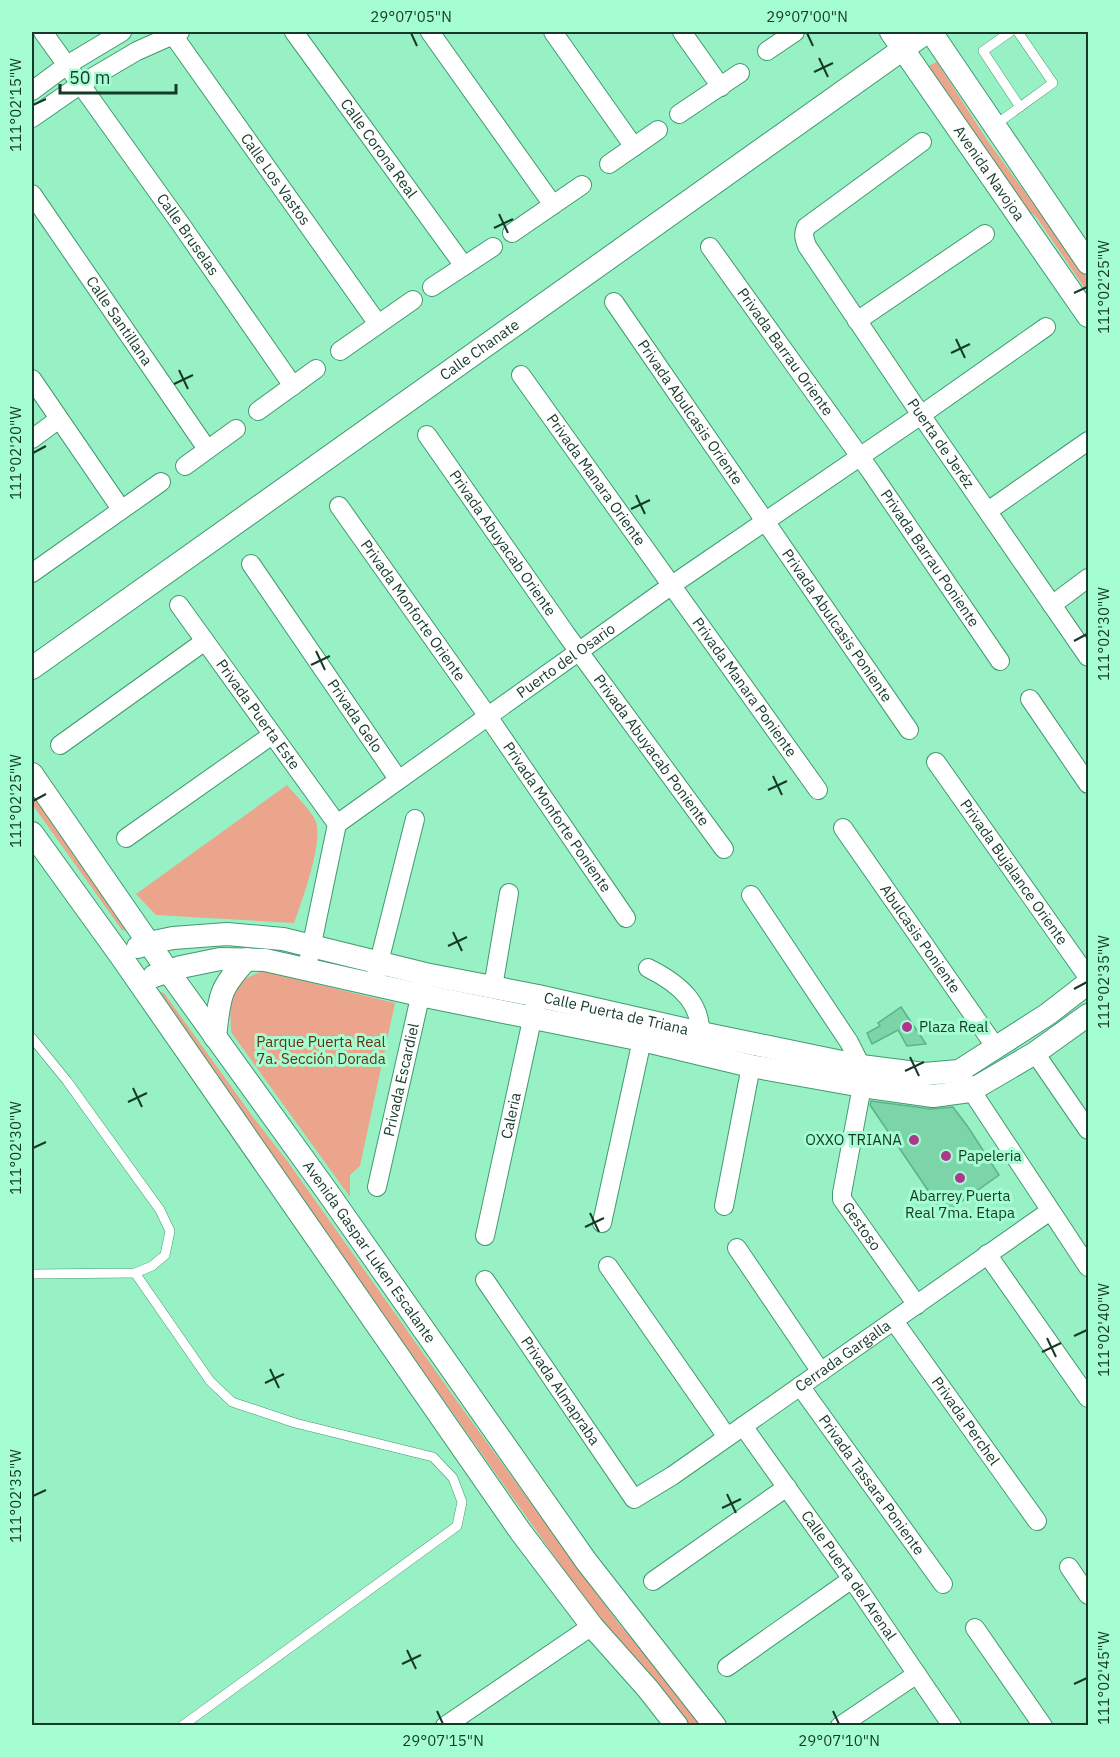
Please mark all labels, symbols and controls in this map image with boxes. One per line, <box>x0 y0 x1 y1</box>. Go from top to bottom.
text: 29°07'05"N <box>370 7 452 26</box>
text: 29°07'00"N <box>766 7 848 26</box>
scale bar <box>60 57 176 95</box>
text: 111°02'15"W <box>6 58 25 152</box>
text: 50 m <box>69 66 111 89</box>
street label: Calle Corona Real <box>336 95 422 202</box>
street label: Avenida Navojoa <box>950 122 1029 224</box>
street label: Calle Los Vastos <box>237 129 315 229</box>
street label: Calle Bruselas <box>153 190 223 279</box>
text: 111°02'25"W <box>1094 240 1113 334</box>
street label: Calle Santillana <box>82 272 157 369</box>
street label: Privada Barrau Oriente <box>733 284 838 419</box>
street label: Calle Chanate <box>436 315 523 384</box>
street label: Privada Abulcasis Oriente <box>634 336 747 488</box>
street label: Puerta de Jeréz <box>904 395 979 492</box>
text: 111°02'20"W <box>6 406 25 500</box>
street label: Privada Manara Oriente <box>543 410 650 549</box>
street label: Privada Abuyacab Oriente <box>445 466 561 620</box>
street label: Privada Barrau Poniente <box>877 485 984 630</box>
street label: Privada Monforte Oriente <box>357 536 470 685</box>
street label: Privada Abulcasis Poniente <box>778 545 897 706</box>
text: 111°02'30"W <box>1094 587 1113 681</box>
street label: Privada Manara Poniente <box>688 613 801 761</box>
street label: Puerto del Osario <box>512 619 619 702</box>
street label: Privada Puerta Este <box>212 655 305 773</box>
street label: Privada Abuyacab Poniente <box>590 670 714 830</box>
street label: Privada Gelo <box>323 675 387 756</box>
street label: Privada Monforte Poniente <box>499 738 616 896</box>
text: 111°02'25"W <box>6 754 25 848</box>
street label: Privada Bujalance Oriente <box>956 795 1072 949</box>
street label: Abulcasis Poniente <box>876 880 965 997</box>
text: 111°02'35"W <box>1094 935 1113 1029</box>
street label: Calle Puerta de Triana <box>542 988 690 1039</box>
place label: Plaza Real <box>919 1017 988 1036</box>
marker: Plaza Real <box>900 1020 914 1034</box>
street label: Privada Escardiel <box>379 1021 423 1138</box>
park label: Parque Puerta Real 7a. Sección Dorada <box>256 1032 386 1068</box>
street label: Caleria <box>496 1091 525 1141</box>
text: 111°02'30"W <box>6 1101 25 1195</box>
place label: OXXO TRIANA <box>805 1130 902 1149</box>
marker: OXXO TRIANA <box>907 1133 921 1147</box>
place label: Papeleria <box>958 1146 1021 1165</box>
marker: Papeleria <box>939 1149 953 1163</box>
street label: Avenida Gaspar Luken Escalante <box>299 1157 440 1347</box>
marker: Abarrey Puerta Real 7ma. Etapa <box>953 1171 967 1185</box>
place label: Abarrey Puerta Real 7ma. Etapa <box>905 1186 1015 1222</box>
street label: Gestoso <box>838 1198 886 1254</box>
text: 111°02'40"W <box>1094 1283 1113 1377</box>
street label: Cerrada Gargalla <box>791 1316 894 1396</box>
street label: Privada Almapraba <box>517 1332 605 1449</box>
street label: Privada Perchel <box>928 1373 1004 1469</box>
street label: Privada Tassara Poniente <box>815 1411 929 1559</box>
text: 111°02'35"W <box>6 1449 25 1543</box>
street label: Calle Puerta del Arenal <box>797 1506 901 1644</box>
text: 111°02'45"W <box>1094 1631 1113 1725</box>
text: 29°07'15"N <box>402 1731 484 1750</box>
text: 29°07'10"N <box>798 1731 880 1750</box>

